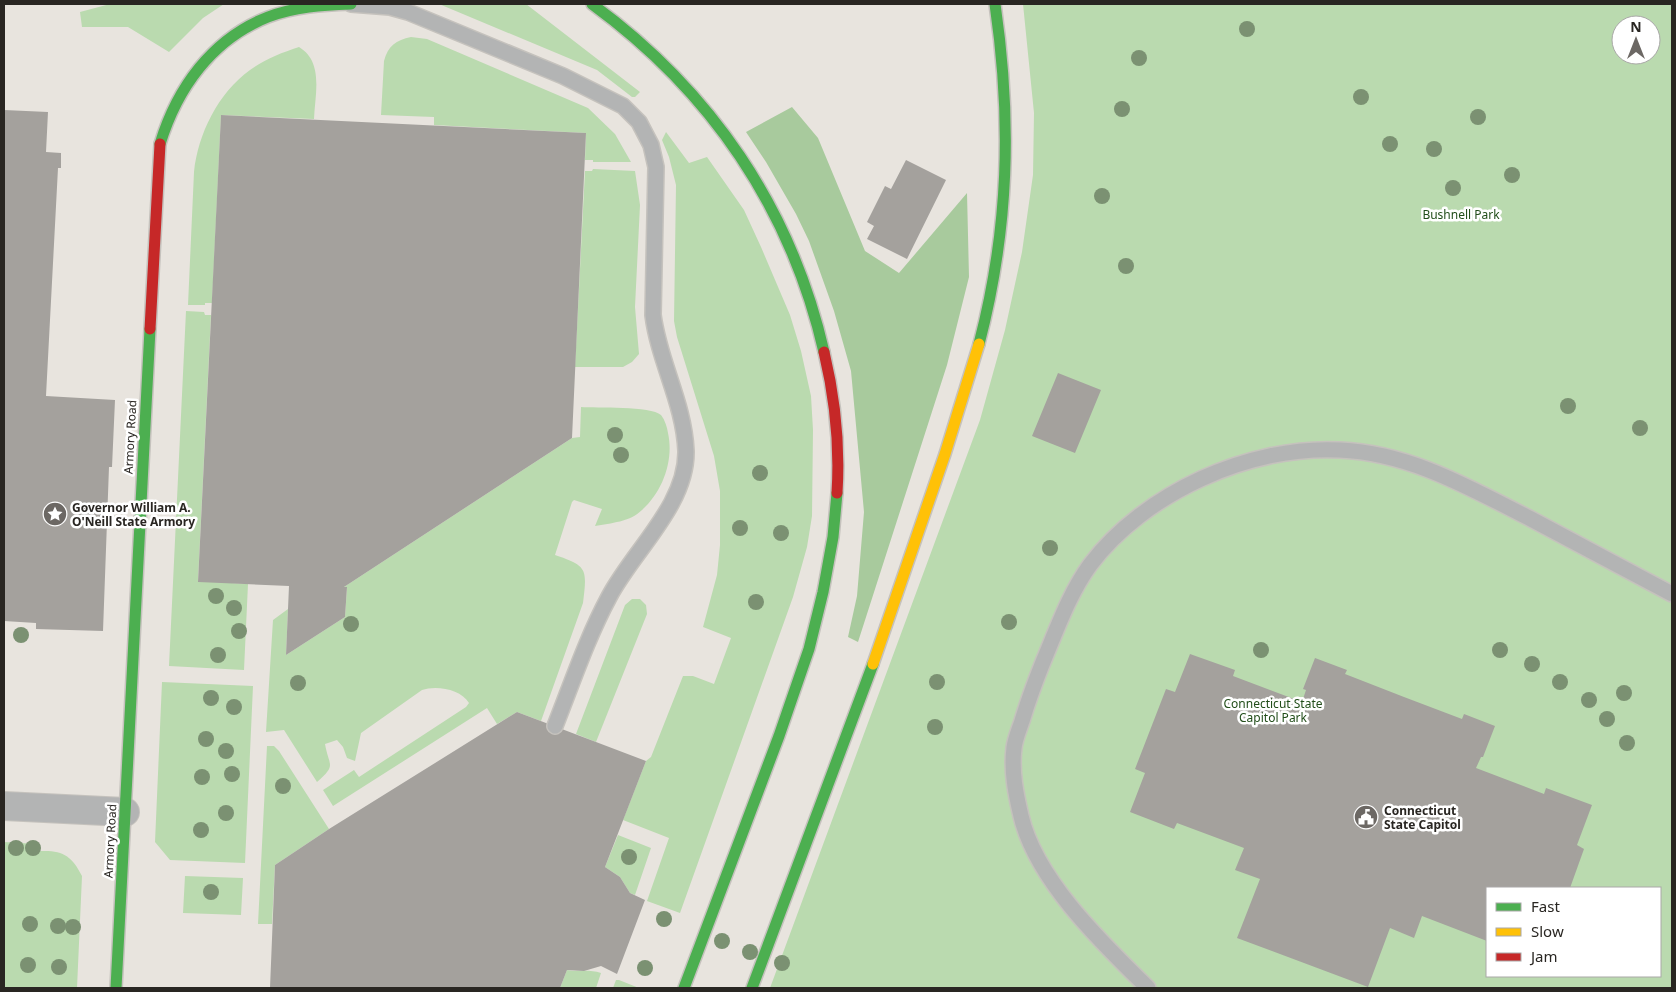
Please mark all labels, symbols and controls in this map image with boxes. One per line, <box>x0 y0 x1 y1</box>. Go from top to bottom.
north arrow <box>1611 15 1661 65</box>
text: N <box>1630 17 1642 36</box>
park label: Bushnell Park <box>1422 206 1500 223</box>
street label: Armory Road <box>120 400 140 474</box>
place label: Governor William A. O'Neill State Armory <box>72 499 195 530</box>
place icon: Governor William A. O'Neill State Armory <box>42 501 68 527</box>
park label: Connecticut State Capitol Park <box>1223 695 1323 726</box>
place label: Connecticut State Capitol <box>1384 802 1461 833</box>
street label: Armory Road <box>100 804 120 878</box>
public building icon: Connecticut State Capitol <box>1353 804 1379 830</box>
legend <box>1486 887 1661 977</box>
text: Fast <box>1531 896 1560 916</box>
text: Slow <box>1531 921 1564 941</box>
text: Jam <box>1529 946 1558 966</box>

